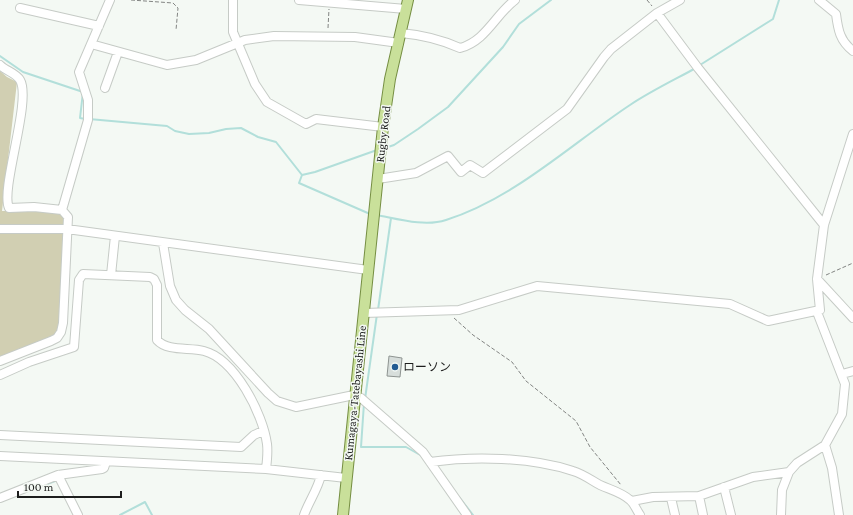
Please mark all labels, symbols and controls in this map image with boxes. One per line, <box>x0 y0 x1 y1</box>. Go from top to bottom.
street label: Rugby Road <box>373 104 393 163</box>
street label: Kumagaya-Tatebayashi Line <box>341 325 369 461</box>
place label: ローソン <box>403 360 451 374</box>
marker: ローソン <box>390 362 400 372</box>
scale bar <box>18 473 121 499</box>
text: 100 m <box>24 480 54 494</box>

